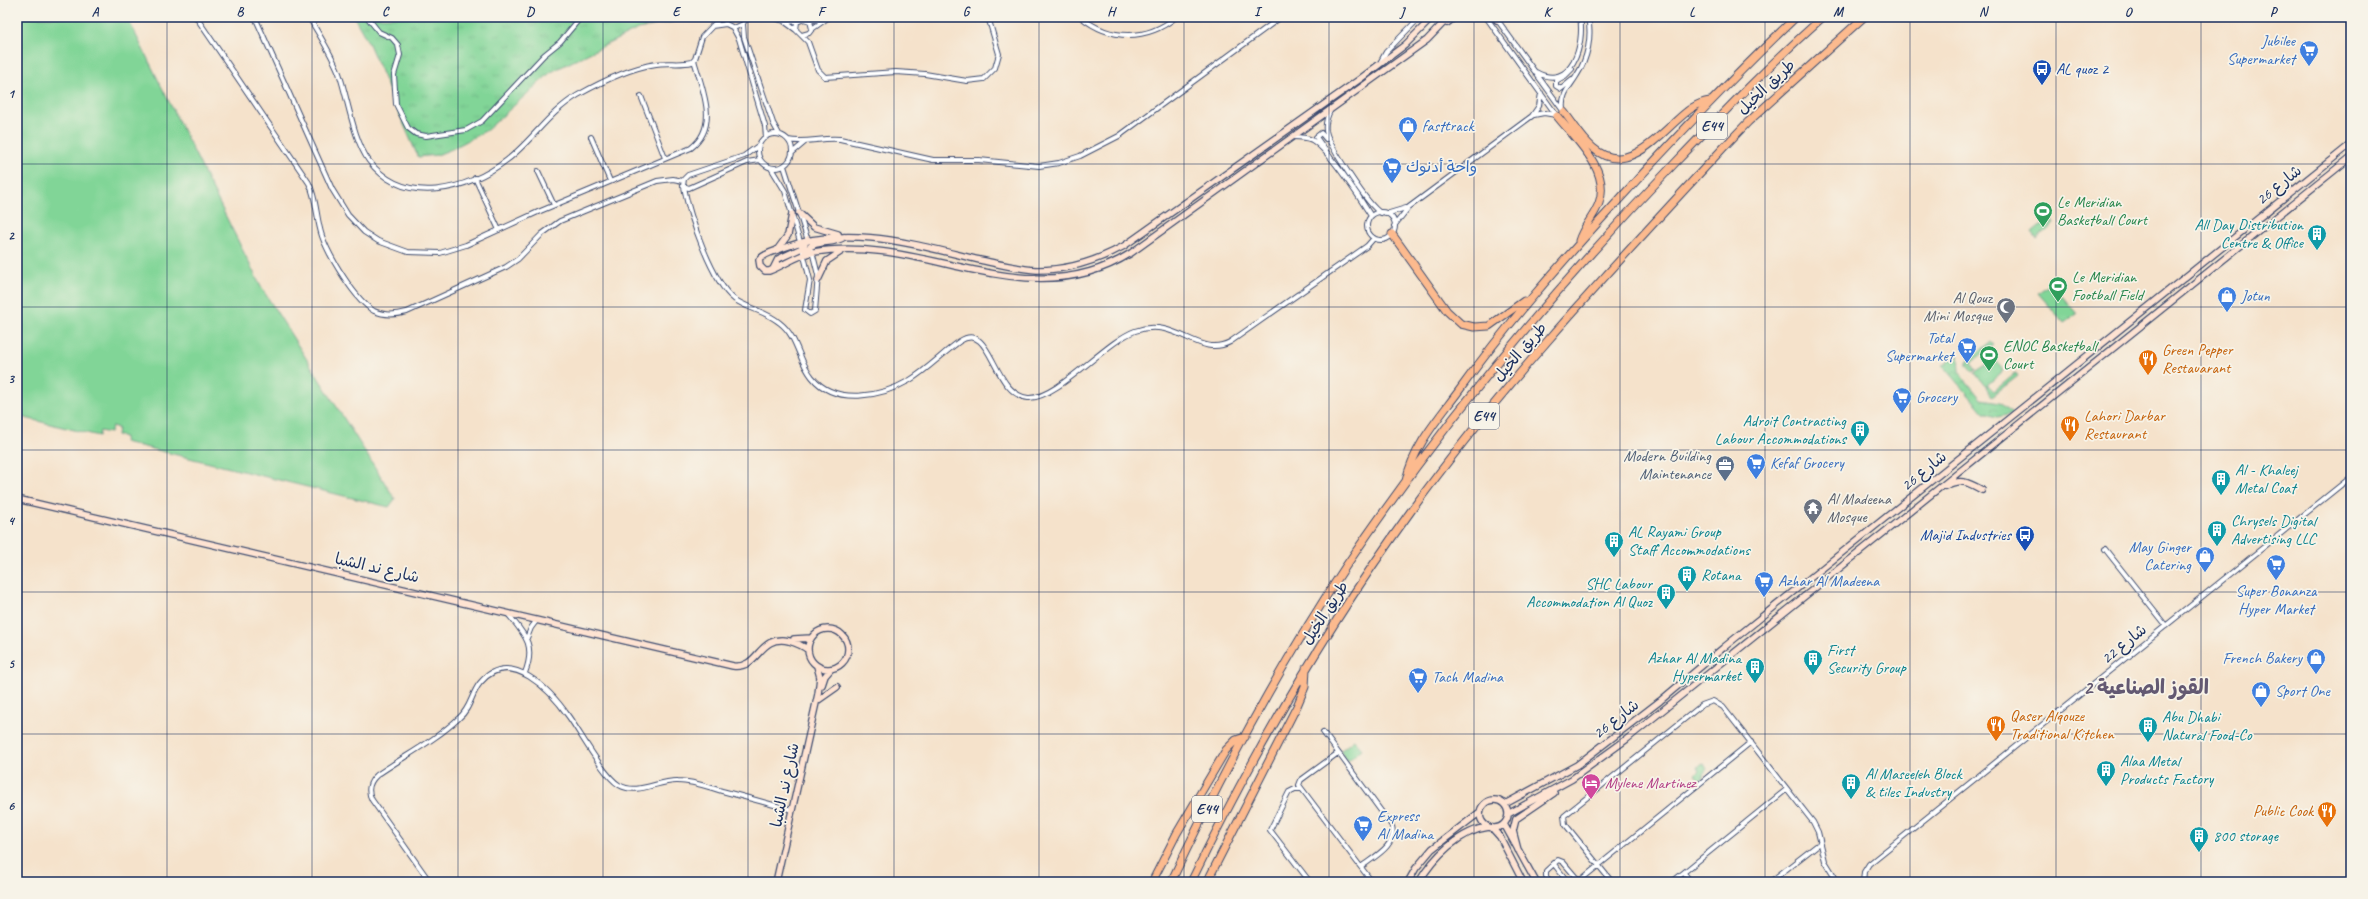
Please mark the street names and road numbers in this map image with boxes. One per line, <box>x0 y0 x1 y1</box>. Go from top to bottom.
street label: طريق الخيل <box>1733 55 1799 119</box>
road number: E44 <box>1697 113 1727 139</box>
street label: شارع 26 <box>2252 161 2306 210</box>
street label: طريق الخيل <box>1489 318 1551 386</box>
road number: E44 <box>1469 403 1499 429</box>
street label: شارع 26 <box>1897 447 1951 496</box>
street label: شارع ند الشبا <box>333 549 421 588</box>
street label: طريق الخيل <box>1297 577 1353 649</box>
street label: شارع 22 <box>2097 620 2151 669</box>
street label: شارع 26 <box>1589 695 1644 744</box>
street label: شارع ند الشبا <box>766 741 805 829</box>
road number: E44 <box>1192 796 1222 822</box>

